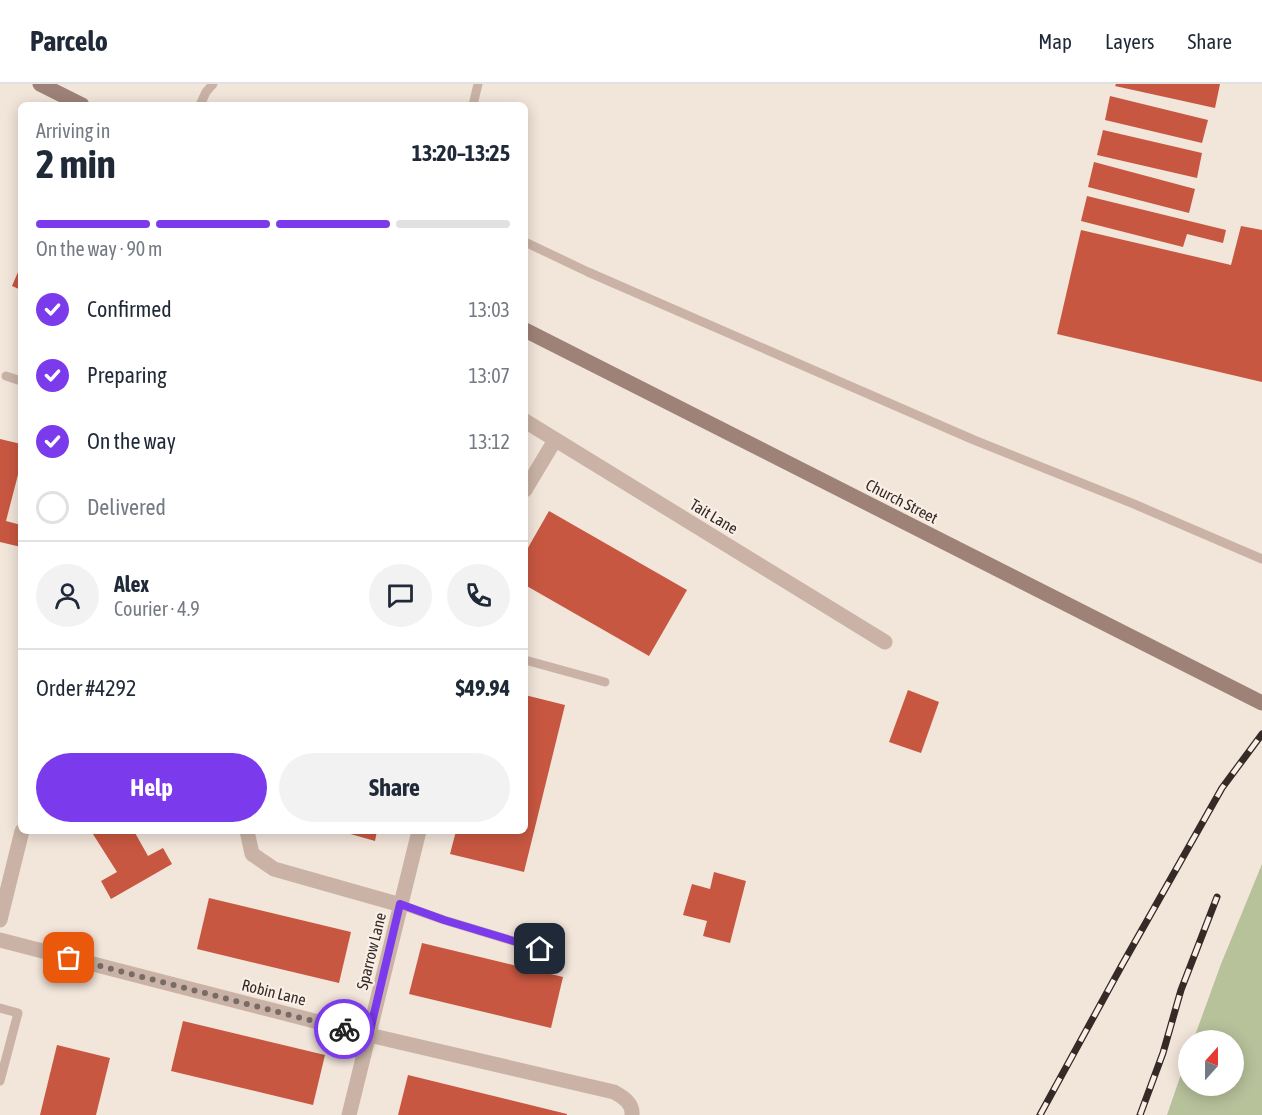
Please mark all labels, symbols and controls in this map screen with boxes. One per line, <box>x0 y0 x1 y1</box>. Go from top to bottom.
text: Parcelo <box>30 25 108 57</box>
text: Map <box>1038 29 1072 53</box>
text: Layers <box>1105 29 1155 53</box>
text: Share <box>1188 29 1232 53</box>
text: Arriving in <box>36 119 110 142</box>
text: 13:20–13:25 <box>412 140 510 166</box>
text: 2 min <box>36 142 116 186</box>
text: On the way · 90 m <box>36 237 162 260</box>
icon: check <box>36 293 69 326</box>
text: Confirmed <box>87 296 172 322</box>
text: 13:03 <box>468 298 510 321</box>
icon: check <box>36 359 69 392</box>
text: Preparing <box>87 362 167 388</box>
text: 13:07 <box>468 364 510 387</box>
icon: check <box>36 425 69 458</box>
text: On the way <box>87 428 176 454</box>
text: 13:12 <box>469 430 510 453</box>
street label: Church Street <box>863 475 941 527</box>
text: Delivered <box>87 494 166 520</box>
street label: Tait Lane <box>687 495 741 537</box>
button: person <box>36 564 99 627</box>
button: chat <box>369 564 432 627</box>
button: phone <box>447 564 510 627</box>
text: Alex <box>114 571 149 597</box>
text: Courier · 4.9 <box>114 597 200 620</box>
text: Order #4292 <box>36 675 136 701</box>
text: $49.94 <box>455 675 510 701</box>
button: Help <box>36 753 267 822</box>
button: Share <box>279 753 510 822</box>
street label: Sparrow Lane <box>353 911 390 992</box>
pin <box>514 923 565 974</box>
pin <box>43 932 94 983</box>
icon: home <box>523 932 556 965</box>
icon: bag <box>52 941 85 974</box>
street label: Robin Lane <box>240 975 308 1009</box>
courier <box>314 999 374 1059</box>
icon: bike <box>328 1013 361 1046</box>
north arrow <box>1178 1030 1244 1096</box>
map controls <box>1178 1030 1244 1096</box>

